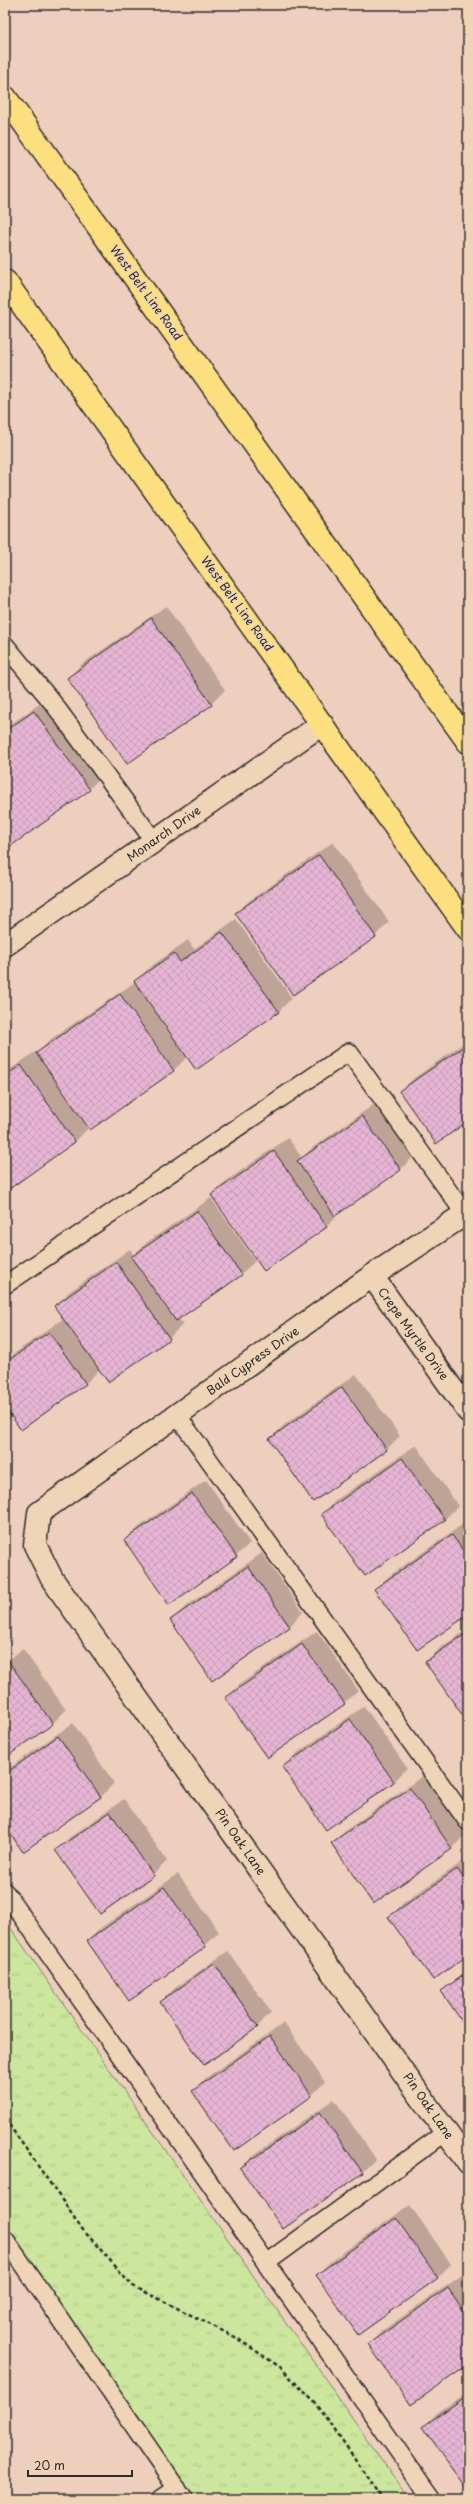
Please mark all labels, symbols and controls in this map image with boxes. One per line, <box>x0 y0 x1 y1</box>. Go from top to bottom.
street label: West Belt Line Road <box>106 241 188 344</box>
street label: West Belt Line Road <box>197 552 279 655</box>
street label: Monarch Drive <box>123 801 205 865</box>
street label: Crepe Myrtle Drive <box>374 1283 454 1384</box>
street label: Bald Cypress Drive <box>202 1321 303 1399</box>
street label: Pin Oak Lane <box>211 1804 270 1878</box>
street label: Pin Oak Lane <box>399 2068 458 2142</box>
scale bar <box>28 2452 132 2478</box>
text: 20 m <box>34 2456 65 2474</box>

